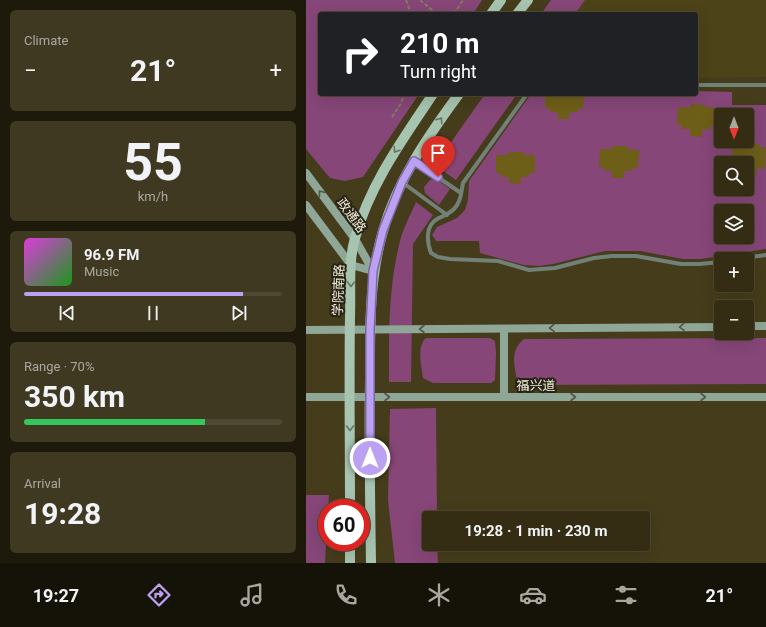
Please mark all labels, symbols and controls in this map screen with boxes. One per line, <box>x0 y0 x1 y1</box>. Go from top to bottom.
text: 210 m <box>400 27 479 60</box>
icon: right <box>334 28 386 80</box>
text: Climate <box>24 33 68 48</box>
text: 21° <box>130 53 176 88</box>
text: − <box>24 58 37 83</box>
text: + <box>270 58 282 83</box>
text: Turn right <box>400 61 477 82</box>
north arrow <box>714 108 754 148</box>
map controls <box>714 108 754 340</box>
one-way arrow <box>435 117 443 124</box>
text: 55 <box>123 132 183 193</box>
pin <box>421 136 455 177</box>
icon: arrive <box>427 142 449 164</box>
one-way arrow <box>393 146 401 153</box>
button: search <box>714 156 754 196</box>
text: km/h <box>138 189 168 204</box>
one-way arrow <box>318 190 325 197</box>
street label: 政通路 <box>334 195 369 235</box>
button: layers <box>714 204 754 244</box>
text: 96.9 FM <box>84 246 139 264</box>
button: + <box>714 252 754 292</box>
text: Music <box>84 264 119 279</box>
street label: 学院南路 <box>330 264 347 316</box>
one-way arrow <box>347 281 355 287</box>
button: − <box>714 300 754 340</box>
icon: previous <box>56 302 78 324</box>
icon: pause <box>142 302 164 324</box>
icon: next <box>228 302 250 324</box>
one-way arrow <box>679 323 685 331</box>
one-way arrow <box>549 324 555 332</box>
one-way arrow <box>419 325 425 333</box>
text: Range · 70% <box>24 359 94 374</box>
street label: 福兴道 <box>516 378 556 393</box>
text: 350 km <box>24 379 125 414</box>
one-way arrow <box>384 393 390 401</box>
one-way arrow <box>570 393 576 401</box>
one-way arrow <box>700 393 706 401</box>
one-way arrow <box>346 425 354 431</box>
position arrow <box>349 437 391 479</box>
text: Arrival <box>24 476 61 491</box>
text: 19:28 <box>24 496 101 531</box>
speed limit sign: 60 <box>318 499 370 551</box>
text: 19:28 · 1 min · 230 m <box>465 522 607 540</box>
icon: directions <box>145 581 173 609</box>
icon: music <box>238 581 266 609</box>
icon: phone <box>332 581 360 609</box>
icon: climate <box>425 581 453 609</box>
icon: car <box>519 581 547 609</box>
icon: filters <box>612 581 640 609</box>
text: 19:27 <box>33 585 79 606</box>
text: 21° <box>706 585 733 606</box>

